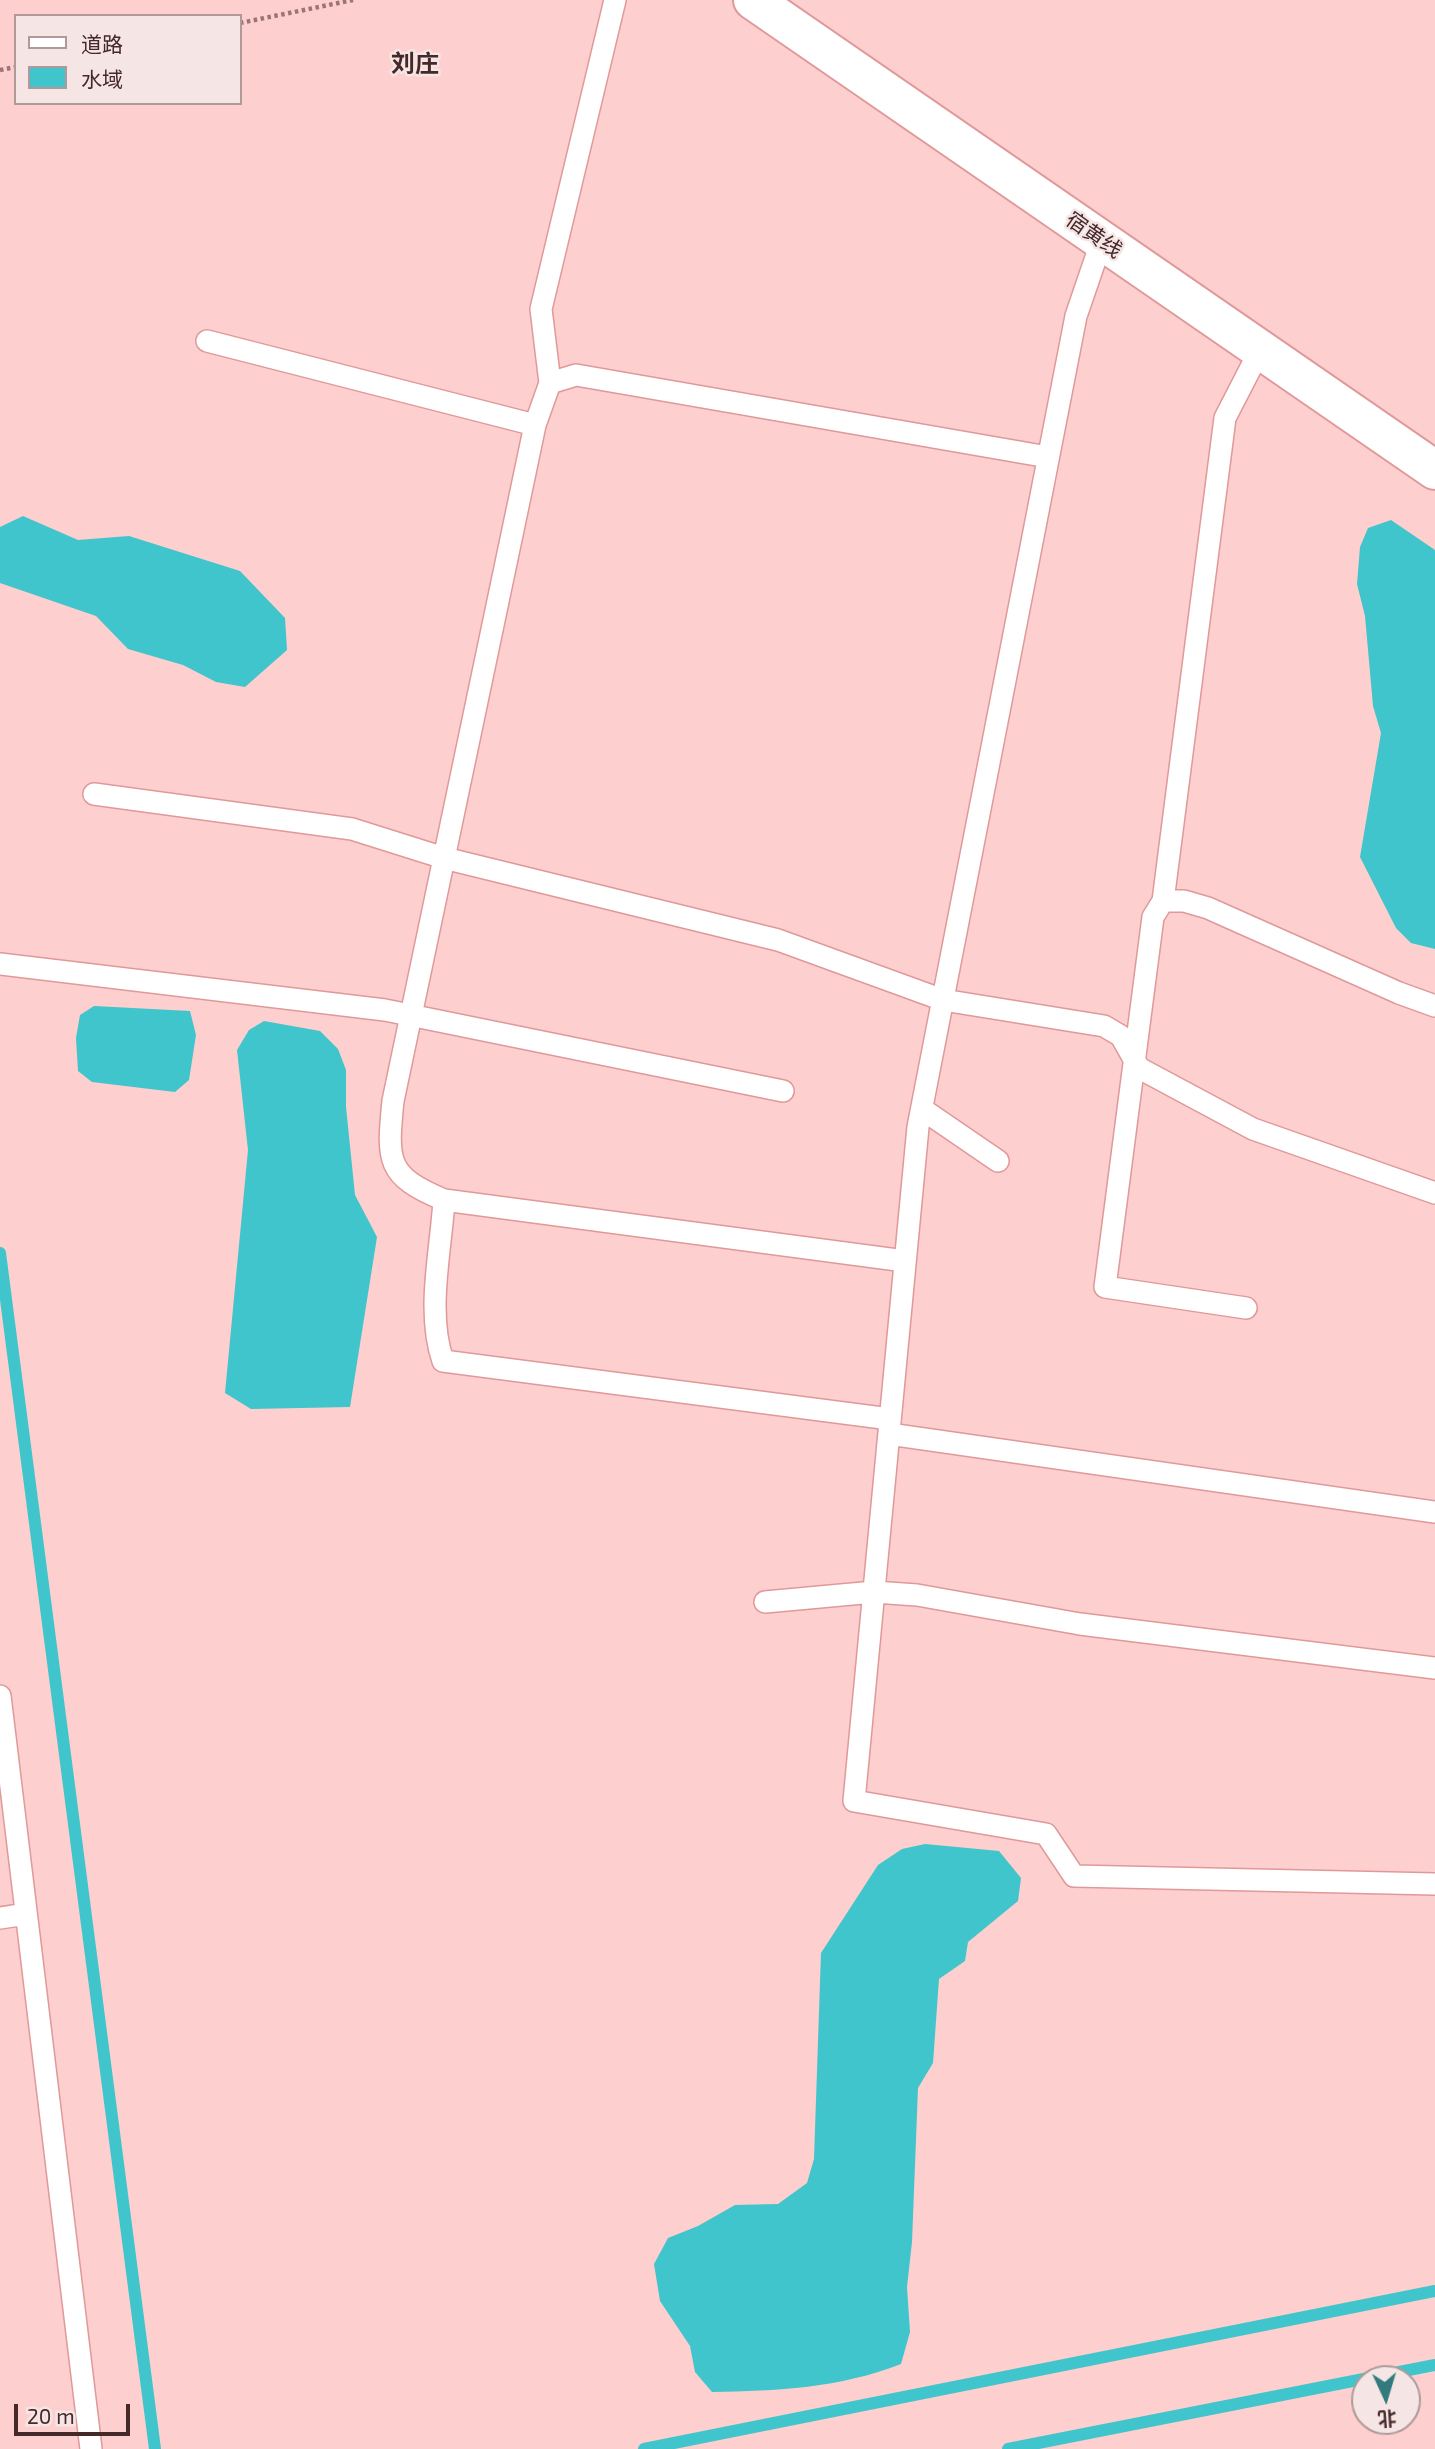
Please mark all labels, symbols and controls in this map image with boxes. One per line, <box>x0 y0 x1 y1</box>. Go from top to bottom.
legend <box>14 14 242 105</box>
text: 道路 <box>81 31 123 56</box>
district label: 刘庄 <box>391 50 439 78</box>
text: 水域 <box>81 66 123 91</box>
street label: 宿黄线 <box>1061 207 1127 263</box>
north arrow <box>1351 2365 1421 2435</box>
scale bar <box>18 2390 133 2434</box>
text: 20 m <box>27 2403 75 2428</box>
text: 北 <box>1377 2407 1398 2432</box>

